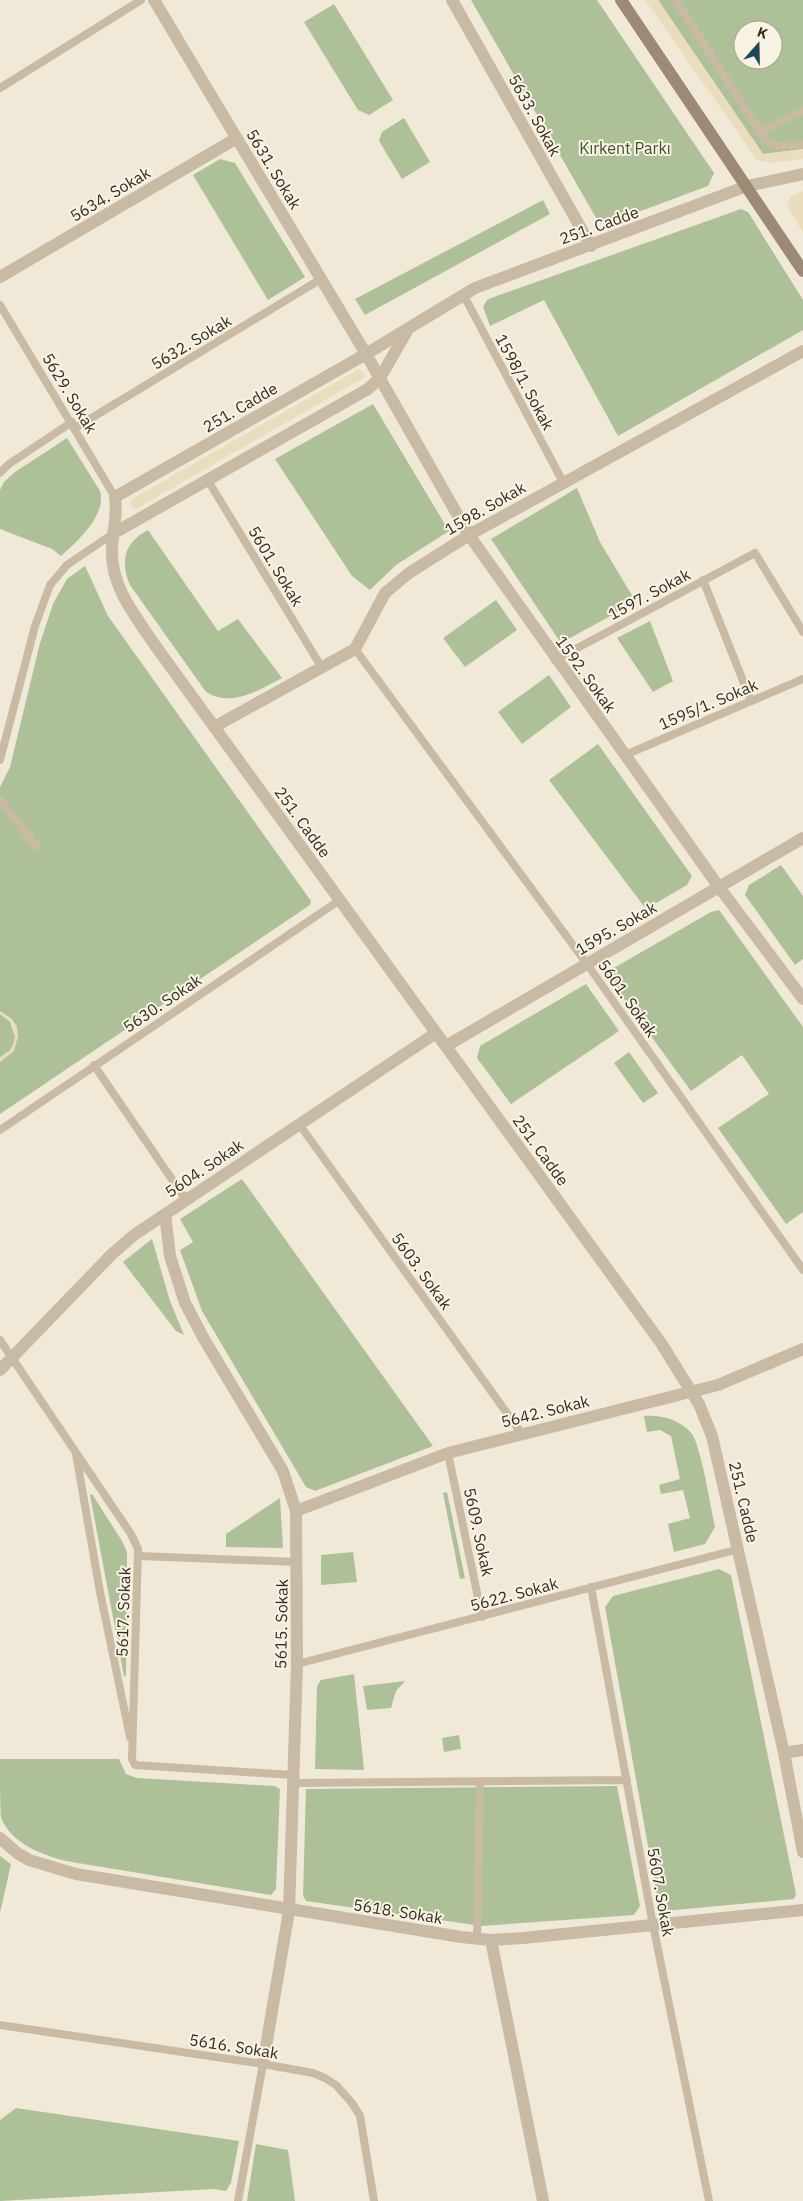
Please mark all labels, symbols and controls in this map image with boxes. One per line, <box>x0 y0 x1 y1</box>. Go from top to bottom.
north arrow <box>733 20 783 70</box>
text: K <box>755 23 770 43</box>
street label: 5633. Sokak <box>504 71 566 160</box>
street label: 5631. Sokak <box>242 125 306 213</box>
park label: Kırkent Parkı <box>579 138 671 158</box>
street label: 5634. Sokak <box>66 162 154 226</box>
street label: 251. Cadde <box>557 201 641 249</box>
street label: 5632. Sokak <box>147 310 235 374</box>
street label: 1598/1. Sokak <box>491 331 559 434</box>
street label: 5629. Sokak <box>38 349 102 437</box>
street label: 251. Cadde <box>199 378 281 436</box>
street label: 1598. Sokak <box>441 477 530 539</box>
street label: 5601. Sokak <box>244 522 308 610</box>
street label: 1597. Sokak <box>605 564 694 624</box>
street label: 1592. Sokak <box>551 632 621 717</box>
street label: 1595/1. Sokak <box>655 674 761 734</box>
street label: 251. Cadde <box>271 783 336 862</box>
street label: 1595. Sokak <box>572 897 661 959</box>
street label: 5601. Sokak <box>594 955 662 1041</box>
street label: 5630. Sokak <box>119 969 205 1036</box>
street label: 251. Cadde <box>509 1111 574 1190</box>
street label: 5604. Sokak <box>161 1134 247 1201</box>
street label: 5603. Sokak <box>387 1229 457 1314</box>
street label: 5642. Sokak <box>499 1390 592 1432</box>
street label: 251. Cadde <box>725 1459 763 1545</box>
street label: 5609. Sokak <box>460 1486 498 1579</box>
street label: 5617. Sokak <box>111 1566 135 1657</box>
street label: 5622. Sokak <box>468 1573 561 1615</box>
street label: 5615. Sokak <box>270 1578 292 1669</box>
street label: 5607. Sokak <box>643 1846 679 1939</box>
street label: 5618. Sokak <box>352 1894 445 1928</box>
street label: 5616. Sokak <box>188 2029 281 2063</box>

